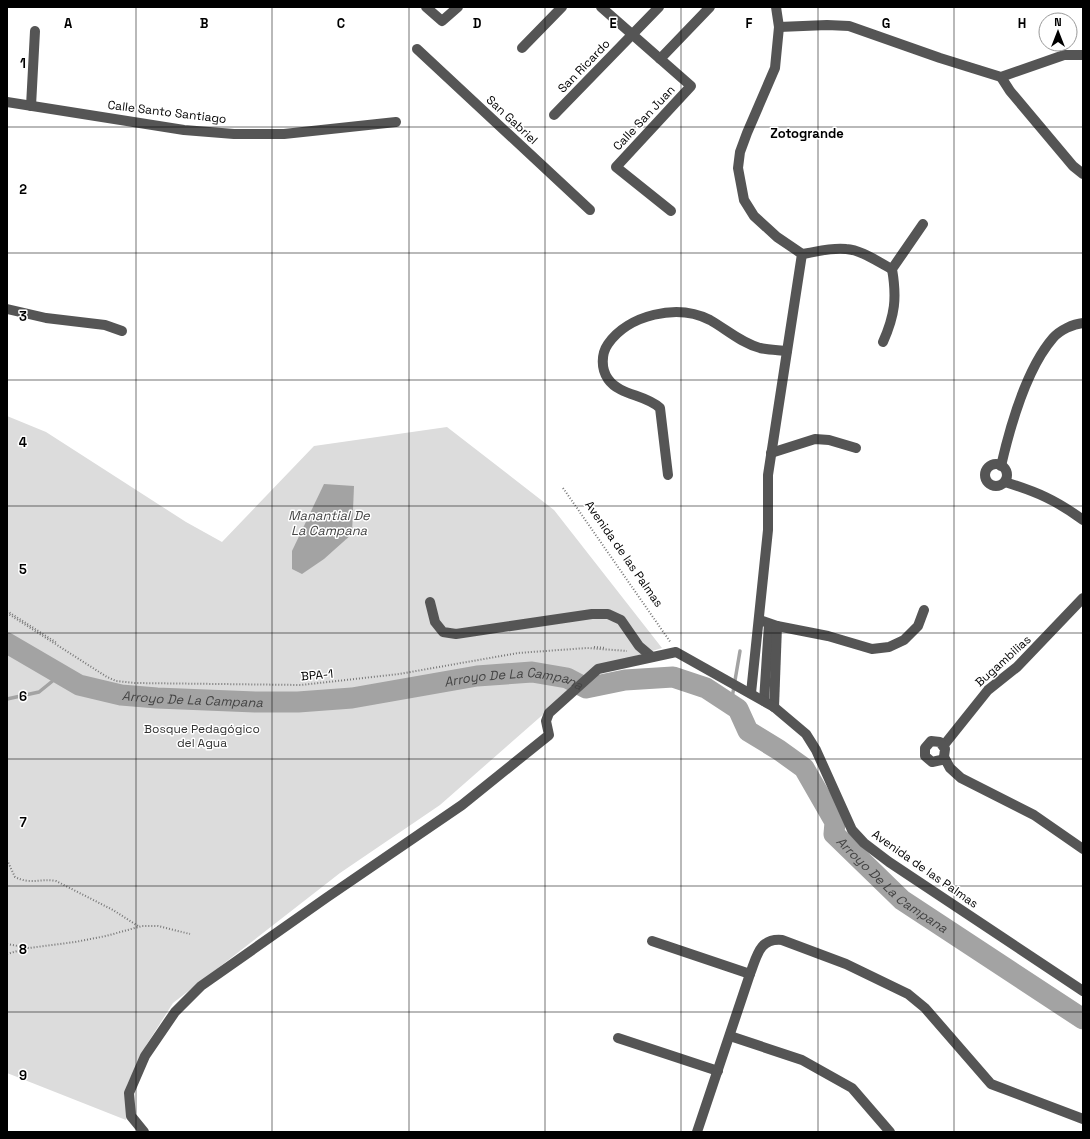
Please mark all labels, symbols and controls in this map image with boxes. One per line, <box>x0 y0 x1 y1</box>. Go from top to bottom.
north arrow <box>1038 12 1078 52</box>
text: A <box>64 15 73 32</box>
text: B <box>200 15 209 32</box>
text: C <box>337 15 345 32</box>
text: D <box>473 15 482 32</box>
text: E <box>609 15 617 32</box>
text: F <box>746 15 753 32</box>
text: G <box>882 15 890 32</box>
text: H <box>1018 15 1026 32</box>
text: N <box>1054 15 1062 29</box>
street label: San Ricardo <box>554 36 614 96</box>
text: 1 <box>20 55 26 72</box>
street label: Calle San Juan <box>610 82 678 154</box>
street label: San Gabriel <box>483 92 541 148</box>
street label: Calle Santo Santiago <box>107 97 227 127</box>
district label: Zotogrande <box>770 125 844 142</box>
text: 2 <box>19 181 27 198</box>
text: 3 <box>19 308 27 325</box>
text: 4 <box>19 434 27 451</box>
street label: Avenida de las Palmas <box>581 498 667 610</box>
water label: Manantial De La Campana <box>288 507 371 539</box>
text: 5 <box>19 561 27 578</box>
street label: Bugambilias <box>972 632 1034 690</box>
water label: Arroyo De La Campana <box>443 664 586 694</box>
street label: BPA-1 <box>300 666 334 684</box>
water label: Arroyo De La Campana <box>121 687 263 711</box>
text: 6 <box>19 688 27 705</box>
park label: Bosque Pedagógico del Agua <box>144 721 260 751</box>
text: 7 <box>19 814 27 831</box>
street label: Avenida de las Palmas <box>869 826 981 912</box>
water label: Arroyo De La Campana <box>833 833 951 937</box>
text: 8 <box>19 941 27 958</box>
text: 9 <box>19 1067 27 1084</box>

